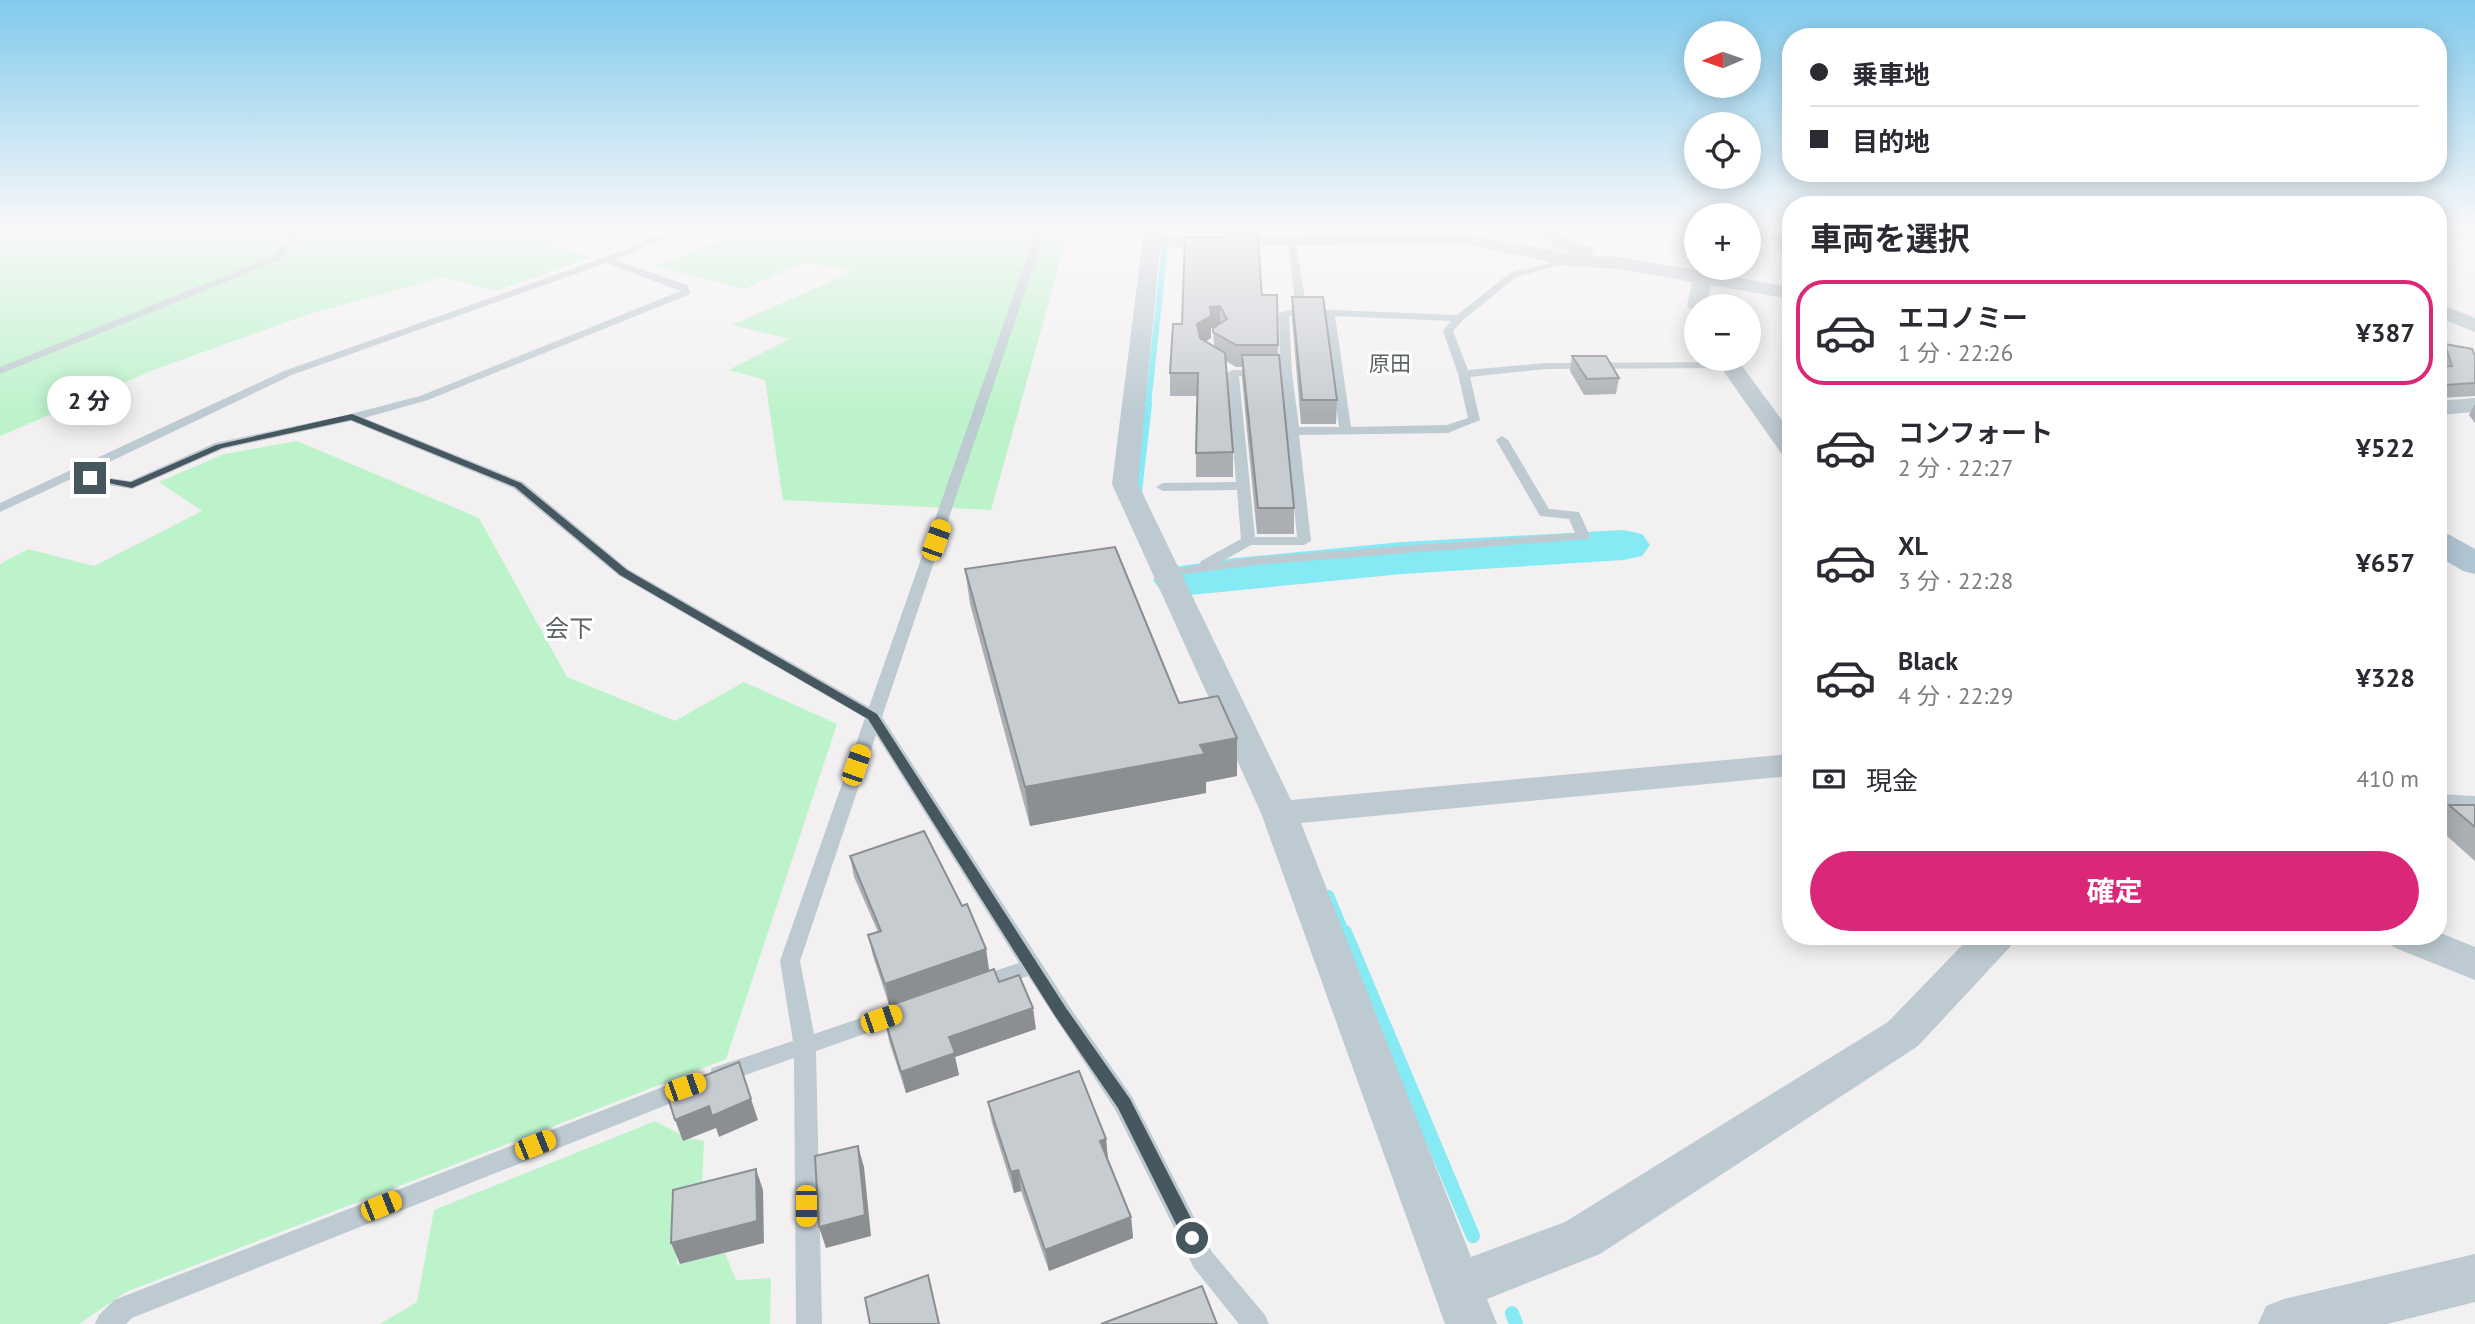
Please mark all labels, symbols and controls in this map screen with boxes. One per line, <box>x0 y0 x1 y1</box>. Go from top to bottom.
north arrow <box>1684 21 1760 98</box>
map controls <box>1684 21 1761 371</box>
text: 乗車地 <box>1852 58 1930 91</box>
button: locate <box>1684 112 1761 189</box>
text: 目的地 <box>1852 125 1930 158</box>
button: + <box>1684 203 1761 280</box>
text: 車両を選択 <box>1810 217 1970 259</box>
button: − <box>1684 294 1761 371</box>
icon: car <box>1814 301 1877 364</box>
text: エコノミー <box>1898 301 2028 334</box>
text: ¥387 <box>2356 316 2415 349</box>
text: 1 分 · 22:26 <box>1898 338 2013 367</box>
district label: 原田 <box>1369 350 1411 377</box>
callout: 2 分 <box>48 377 132 426</box>
text: 2 分 <box>68 386 110 415</box>
icon: car <box>1814 416 1877 479</box>
text: コンフォート <box>1898 416 2053 449</box>
text: ¥522 <box>2356 431 2415 464</box>
text: 2 分 · 22:27 <box>1898 453 2013 482</box>
route end <box>74 462 106 494</box>
car <box>919 517 954 563</box>
text: XL <box>1898 529 1928 562</box>
icon: car <box>1814 531 1877 594</box>
text: ¥657 <box>2356 546 2415 579</box>
text: 3 分 · 22:28 <box>1898 566 2013 595</box>
district label: 会下 <box>545 613 593 644</box>
text: Black <box>1898 644 1958 677</box>
icon: car <box>1814 646 1877 709</box>
text: ¥328 <box>2356 661 2415 694</box>
text: 4 分 · 22:29 <box>1898 681 2013 710</box>
car <box>840 742 873 788</box>
icon: cash <box>1810 760 1848 798</box>
text: 現金 <box>1866 764 1918 797</box>
text: 410 m <box>2357 764 2419 793</box>
button: 確定 <box>1810 851 2419 931</box>
car <box>858 1002 905 1036</box>
car <box>662 1070 709 1104</box>
car <box>512 1127 559 1163</box>
car <box>796 1185 817 1227</box>
car <box>358 1188 405 1224</box>
route start <box>1176 1222 1208 1254</box>

